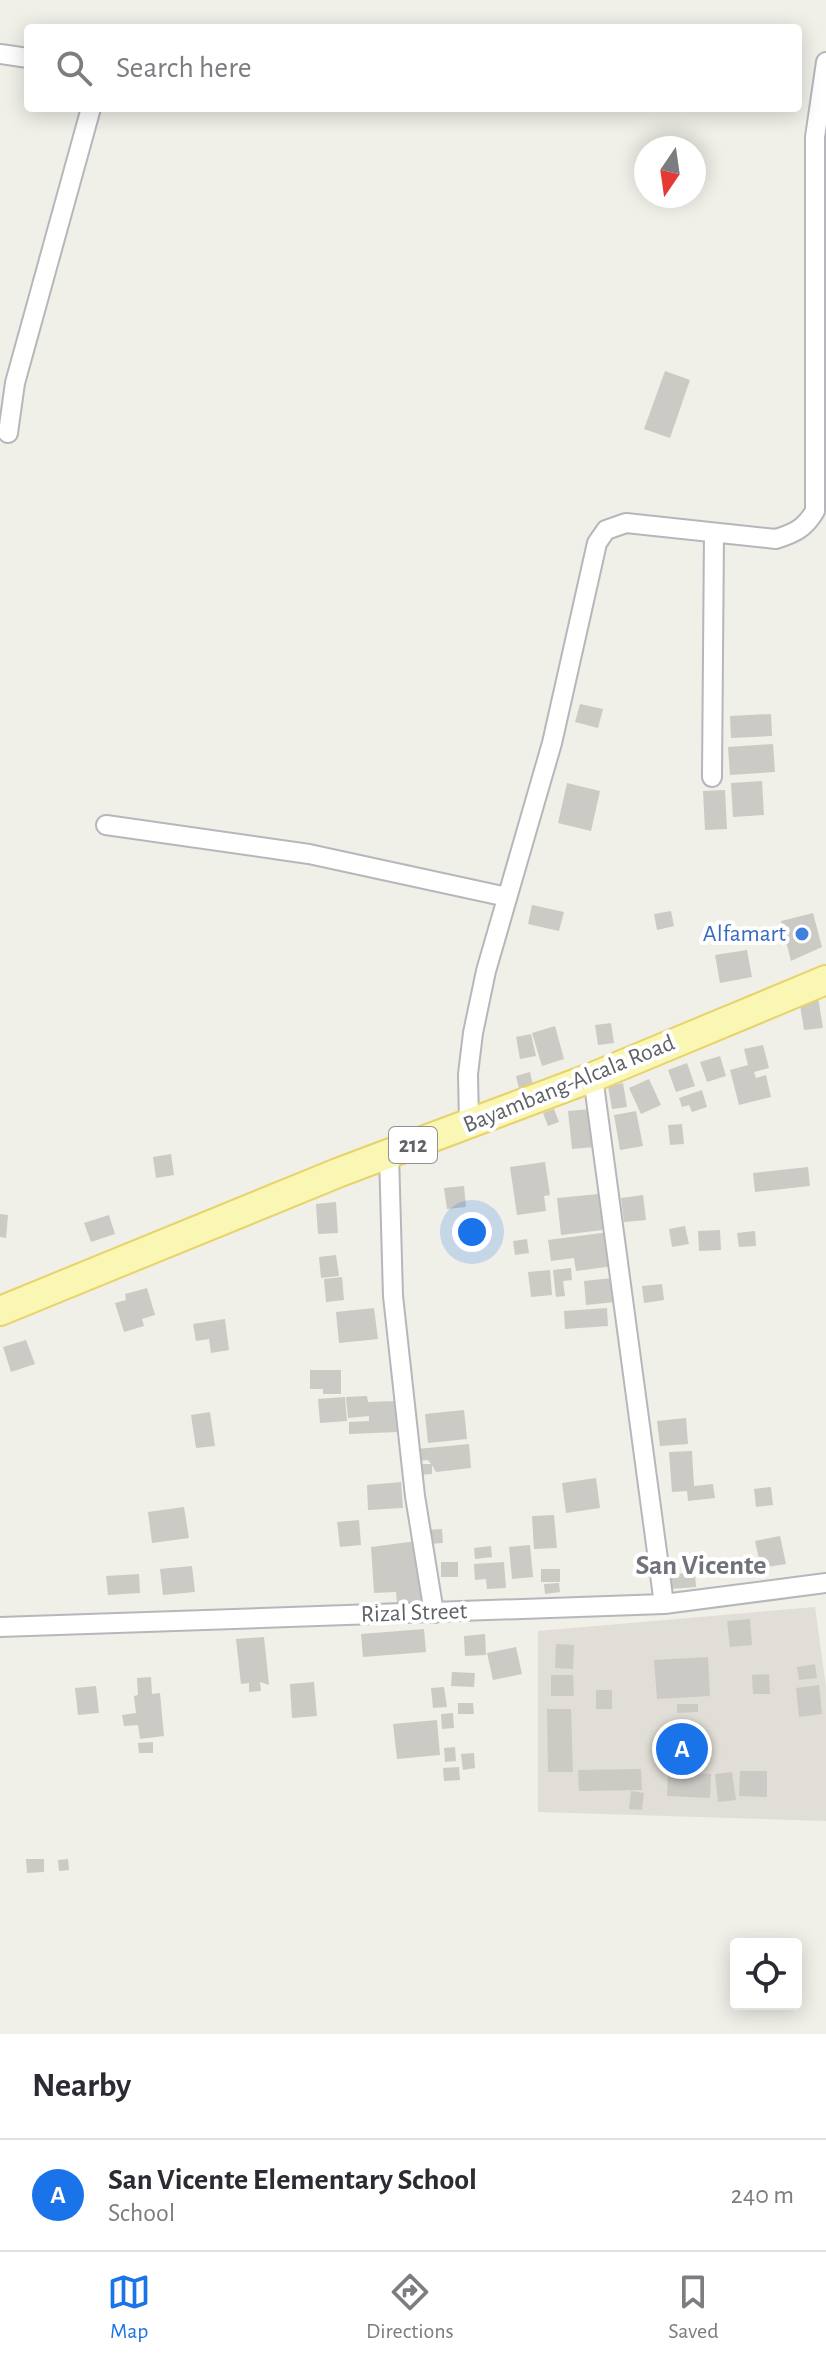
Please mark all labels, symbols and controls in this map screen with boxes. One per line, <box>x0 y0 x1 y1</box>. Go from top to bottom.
search box <box>24 24 802 112</box>
icon: search <box>52 46 96 90</box>
text: Search here <box>116 53 252 83</box>
north arrow <box>634 136 706 208</box>
place label: Alfamart <box>703 922 786 946</box>
marker: Alfamart <box>793 925 811 943</box>
street label: Bayambang-Alcala Road <box>460 1031 678 1137</box>
road number: 212 <box>389 1127 437 1163</box>
your location <box>452 1212 492 1252</box>
district label: San Vicente <box>636 1552 766 1580</box>
street label: Rizal Street <box>360 1599 468 1627</box>
pin: A <box>656 1719 708 1779</box>
map controls <box>730 1938 802 2010</box>
button: locate <box>730 1938 802 2010</box>
text: Nearby <box>32 2069 131 2103</box>
text: San Vicente Elementary School <box>108 2165 477 2195</box>
text: A <box>50 2182 66 2208</box>
text: 240 m <box>731 2182 794 2208</box>
text: School <box>108 2200 175 2226</box>
tab: Map <box>107 2270 151 2344</box>
tab: Directions <box>366 2270 454 2344</box>
tab: Saved <box>668 2270 719 2344</box>

